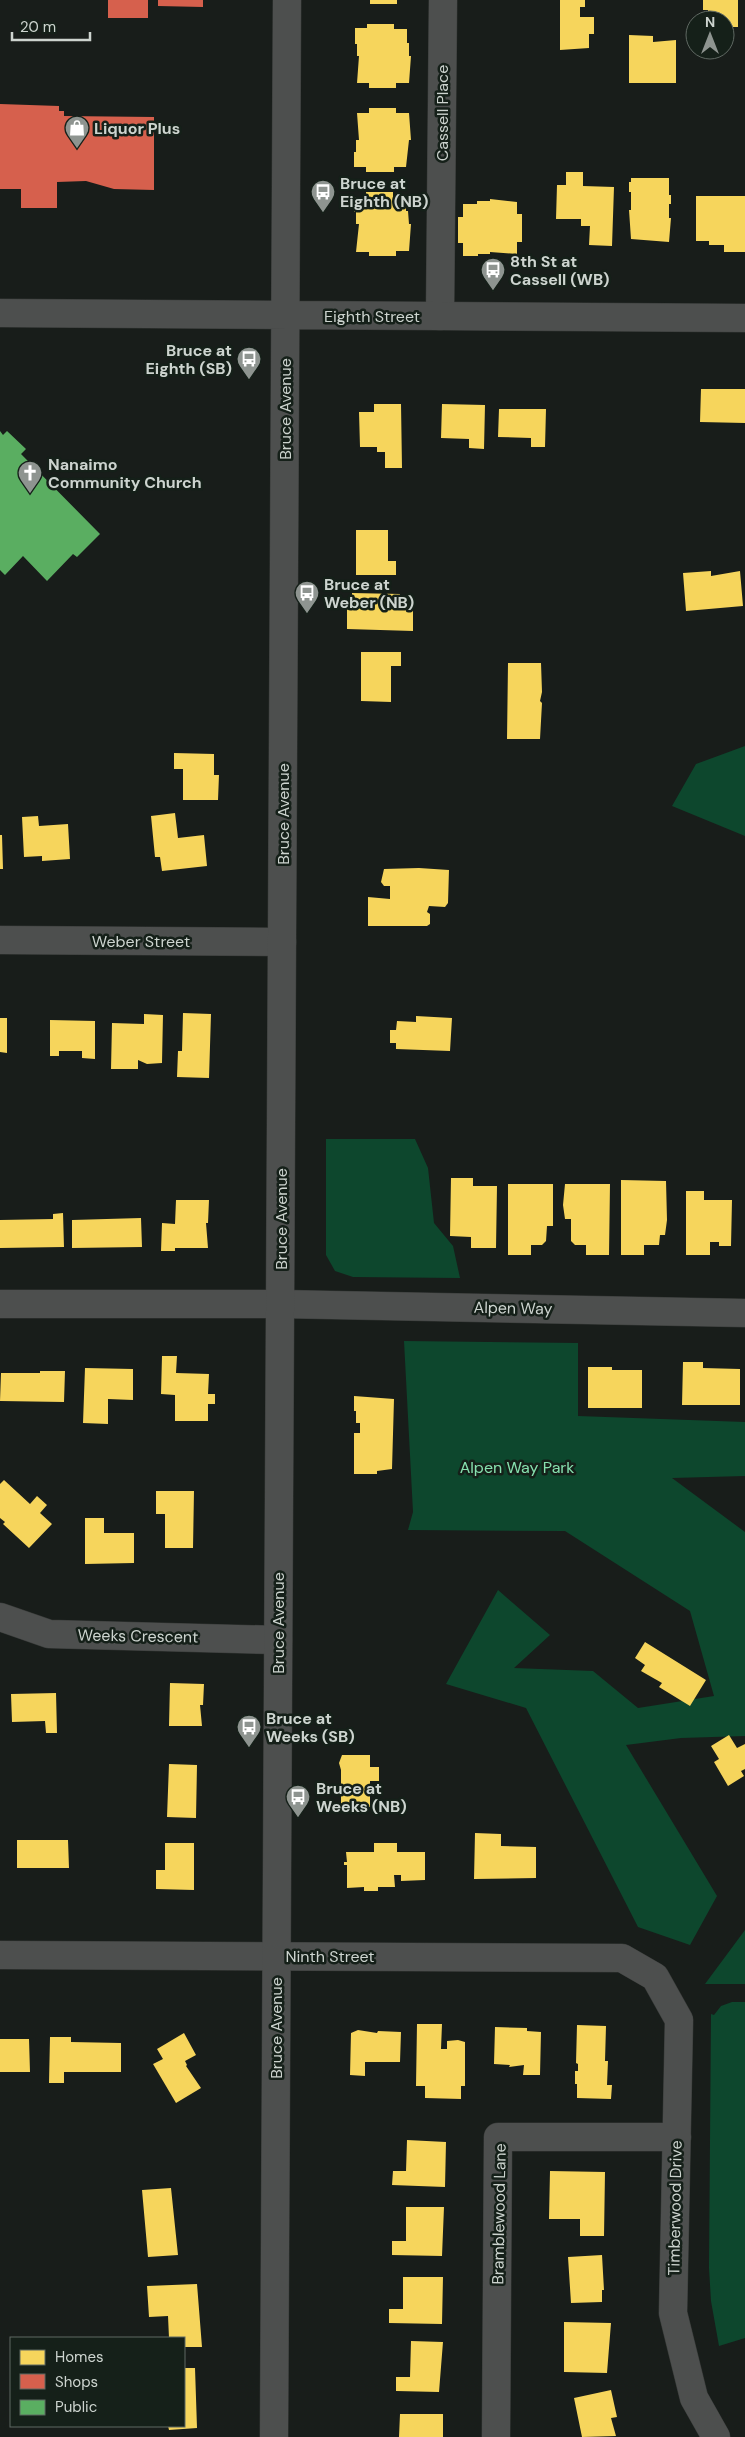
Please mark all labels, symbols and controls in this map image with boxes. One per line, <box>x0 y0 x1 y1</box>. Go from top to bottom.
scale bar <box>12 10 90 42</box>
north arrow <box>685 10 735 60</box>
text: N <box>705 13 715 31</box>
text: 20 m <box>20 17 56 37</box>
street label: Cassell Place <box>432 65 453 161</box>
shop icon: Liquor Plus <box>64 115 90 149</box>
place label: Liquor Plus <box>94 118 180 139</box>
place label: Bruce at Eighth (NB) <box>340 173 429 212</box>
bus stop icon: Bruce at Eighth (NB) <box>310 179 336 213</box>
place label: 8th St at Cassell (WB) <box>510 251 610 290</box>
bus stop icon: 8th St at Cassell (WB) <box>480 257 506 291</box>
street label: Eighth Street <box>324 306 420 327</box>
place label: Bruce at Eighth (SB) <box>145 340 232 379</box>
bus stop icon: Bruce at Eighth (SB) <box>236 346 262 380</box>
street label: Bruce Avenue <box>275 358 296 460</box>
place label: Nanaimo Community Church <box>48 454 202 493</box>
church icon: Nanaimo Community Church <box>17 460 43 494</box>
place label: Bruce at Weber (NB) <box>324 574 414 613</box>
bus stop icon: Bruce at Weber (NB) <box>294 580 320 614</box>
street label: Bruce Avenue <box>273 763 294 865</box>
street label: Weber Street <box>92 931 190 952</box>
street label: Bruce Avenue <box>271 1168 292 1270</box>
street label: Alpen Way <box>473 1297 553 1319</box>
park label: Alpen Way Park <box>460 1457 574 1478</box>
street label: Bruce Avenue <box>268 1572 289 1674</box>
street label: Weeks Crescent <box>78 1624 198 1648</box>
place label: Bruce at Weeks (SB) <box>266 1708 355 1747</box>
bus stop icon: Bruce at Weeks (SB) <box>236 1714 262 1748</box>
place label: Bruce at Weeks (NB) <box>316 1778 407 1817</box>
bus stop icon: Bruce at Weeks (NB) <box>285 1784 311 1818</box>
street label: Ninth Street <box>285 1946 375 1967</box>
street label: Bruce Avenue <box>266 1977 287 2079</box>
street label: Timberwood Drive <box>663 2140 687 2276</box>
street label: Bramblewood Lane <box>487 2143 511 2285</box>
legend <box>10 2337 185 2427</box>
text: Homes <box>55 2347 104 2367</box>
text: Shops <box>55 2372 98 2392</box>
text: Public <box>55 2397 97 2417</box>

